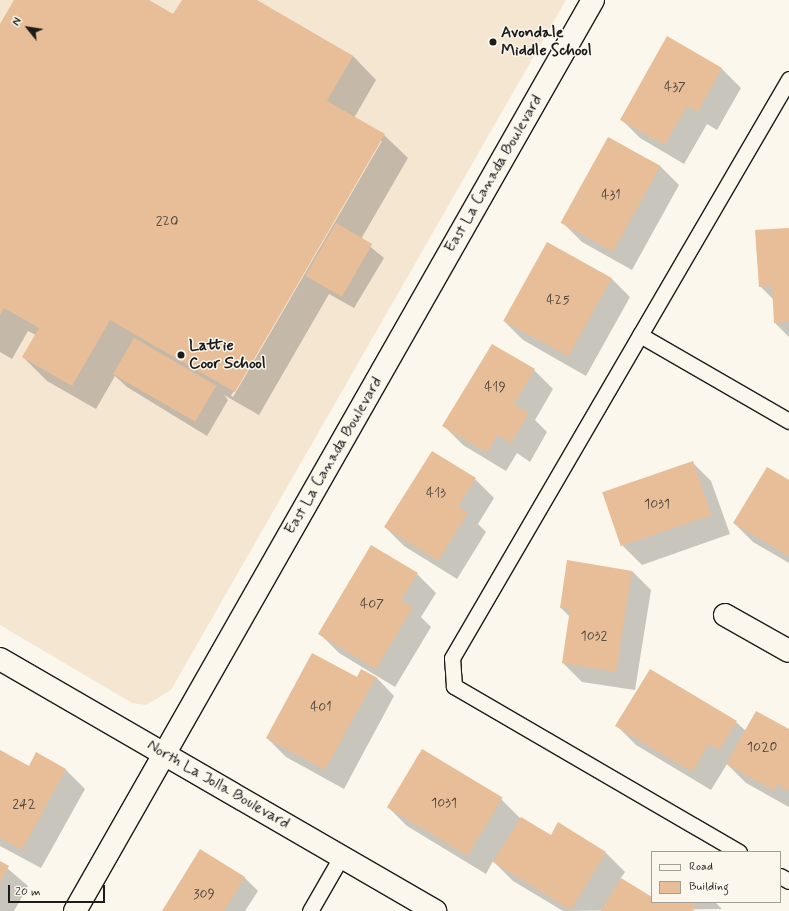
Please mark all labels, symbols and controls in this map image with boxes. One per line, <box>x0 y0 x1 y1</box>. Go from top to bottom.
north arrow <box>8 8 48 48</box>
text: N <box>10 15 25 29</box>
place label: Avondale Middle School <box>501 23 592 61</box>
marker: Avondale Middle School <box>488 37 498 47</box>
house number: 437 <box>664 79 686 95</box>
street label: East La Canada Boulevard <box>442 93 546 255</box>
house number: 431 <box>601 187 621 203</box>
house number: 220 <box>156 213 178 229</box>
house number: 425 <box>546 292 570 308</box>
place label: Lattie Coor School <box>189 336 266 374</box>
marker: Lattie Coor School <box>176 350 186 360</box>
street label: East La Canada Boulevard <box>282 375 386 537</box>
house number: 419 <box>484 379 506 395</box>
house number: 413 <box>426 485 446 501</box>
house number: 1031 <box>644 496 670 512</box>
house number: 407 <box>360 596 384 612</box>
house number: 1032 <box>581 628 607 644</box>
house number: 401 <box>310 699 332 715</box>
street label: North La Jolla Boulevard <box>143 736 293 834</box>
house number: 1020 <box>747 739 777 755</box>
house number: 1031 <box>431 795 457 811</box>
house number: 242 <box>12 796 36 812</box>
legend <box>651 851 781 903</box>
text: Road <box>689 859 713 875</box>
scale bar <box>10 877 107 903</box>
text: Building <box>689 879 729 895</box>
text: 20 m <box>15 884 41 900</box>
house number: 309 <box>193 886 215 902</box>

